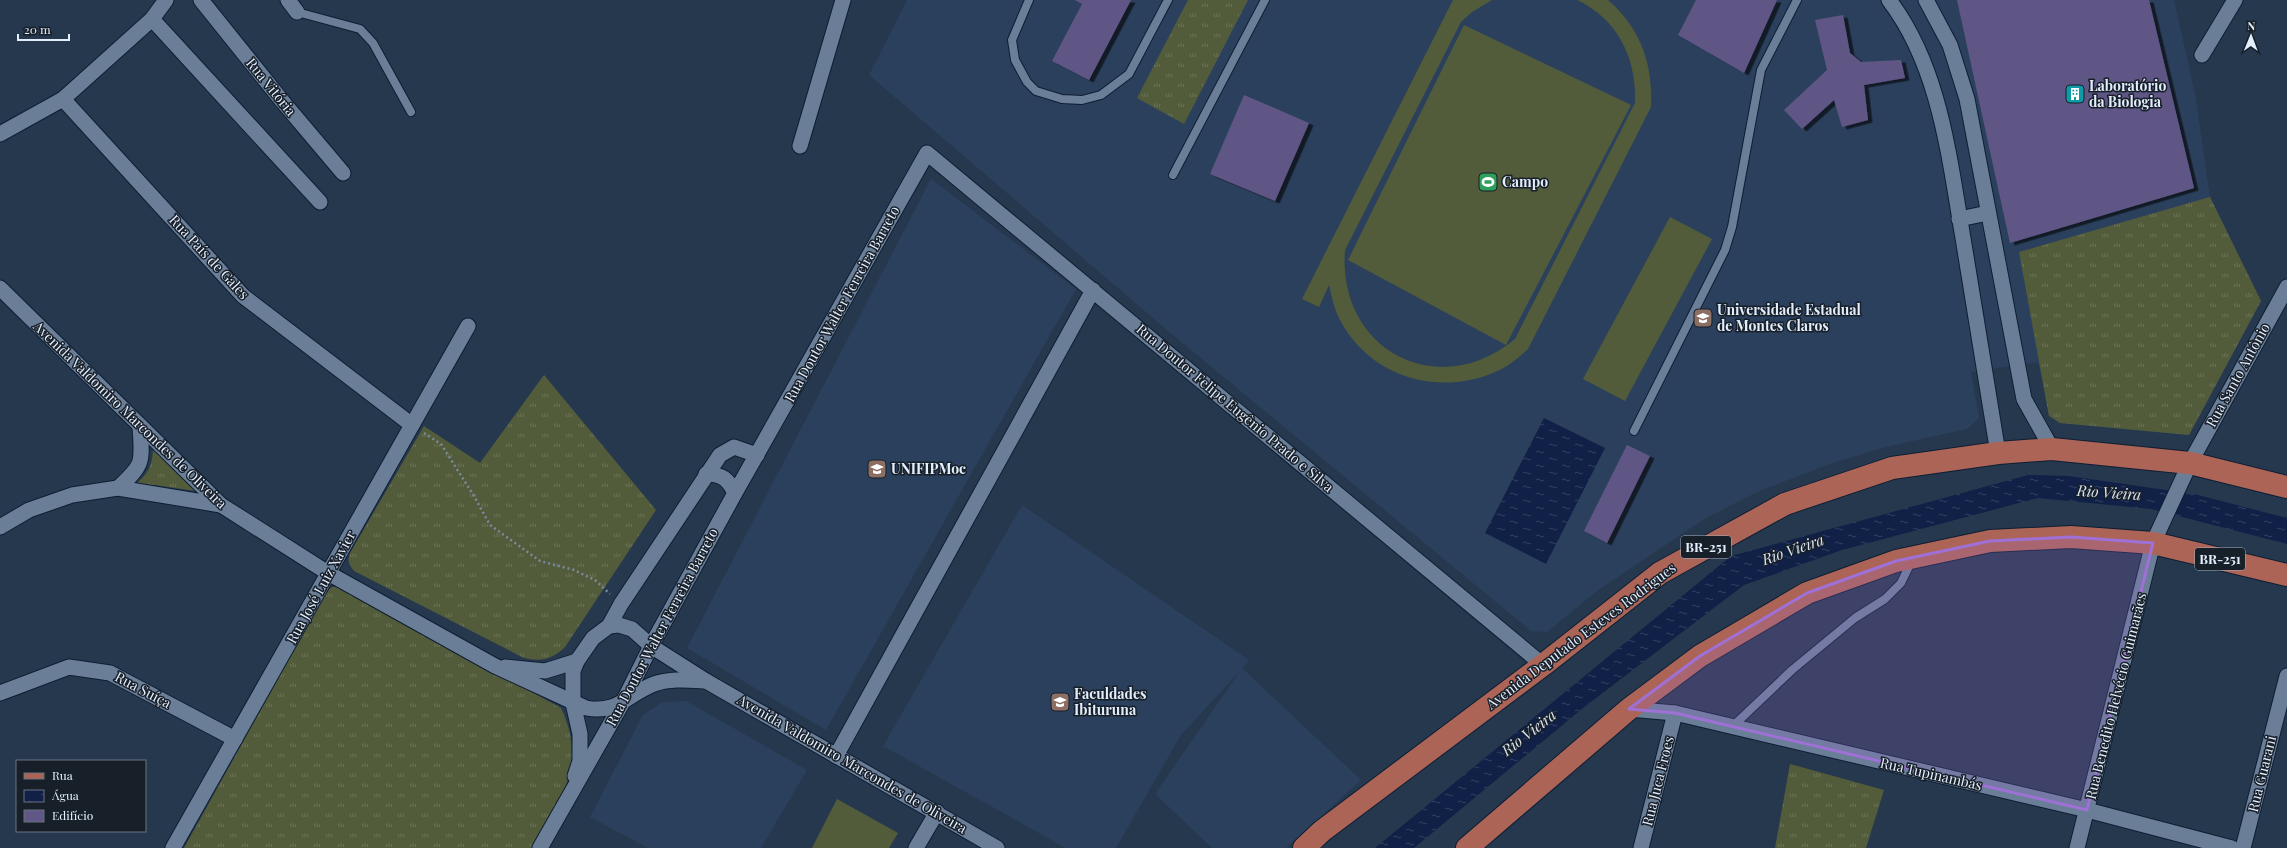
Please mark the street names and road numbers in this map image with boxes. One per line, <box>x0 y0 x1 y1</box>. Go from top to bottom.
street label: Rua Vitória <box>242 54 301 120</box>
street label: Rua Doutor Walter Ferreira Barreto <box>780 202 904 405</box>
street label: Rua País de Gales <box>165 210 254 303</box>
street label: Avenida Valdomiro Marcondes de Oliveira <box>29 316 231 513</box>
street label: Rua Doutor Felipe Eugênio Prado e Silva <box>1133 319 1338 496</box>
street label: Rua Santo Antônio <box>2201 319 2274 430</box>
street label: Rua Doutor Walter Ferreira Barreto <box>601 524 722 729</box>
street label: Rua José Luiz Xavier <box>282 526 360 647</box>
road number: BR-251 <box>1681 536 1731 558</box>
road number: BR-251 <box>2195 548 2245 570</box>
street label: Avenida Deputado Esteves Rodrigues <box>1481 558 1679 714</box>
street label: Rua Benedito Helvécio Guimarães <box>2081 591 2150 801</box>
street label: Rua Suíça <box>112 667 175 712</box>
street label: Avenida Valdomiro Marcondes de Oliveira <box>733 689 971 837</box>
street label: Rua Juca Froes <box>1637 734 1678 828</box>
street label: Rua Guarani <box>2243 734 2280 814</box>
street label: Rua Tupinambás <box>1878 753 1984 794</box>

